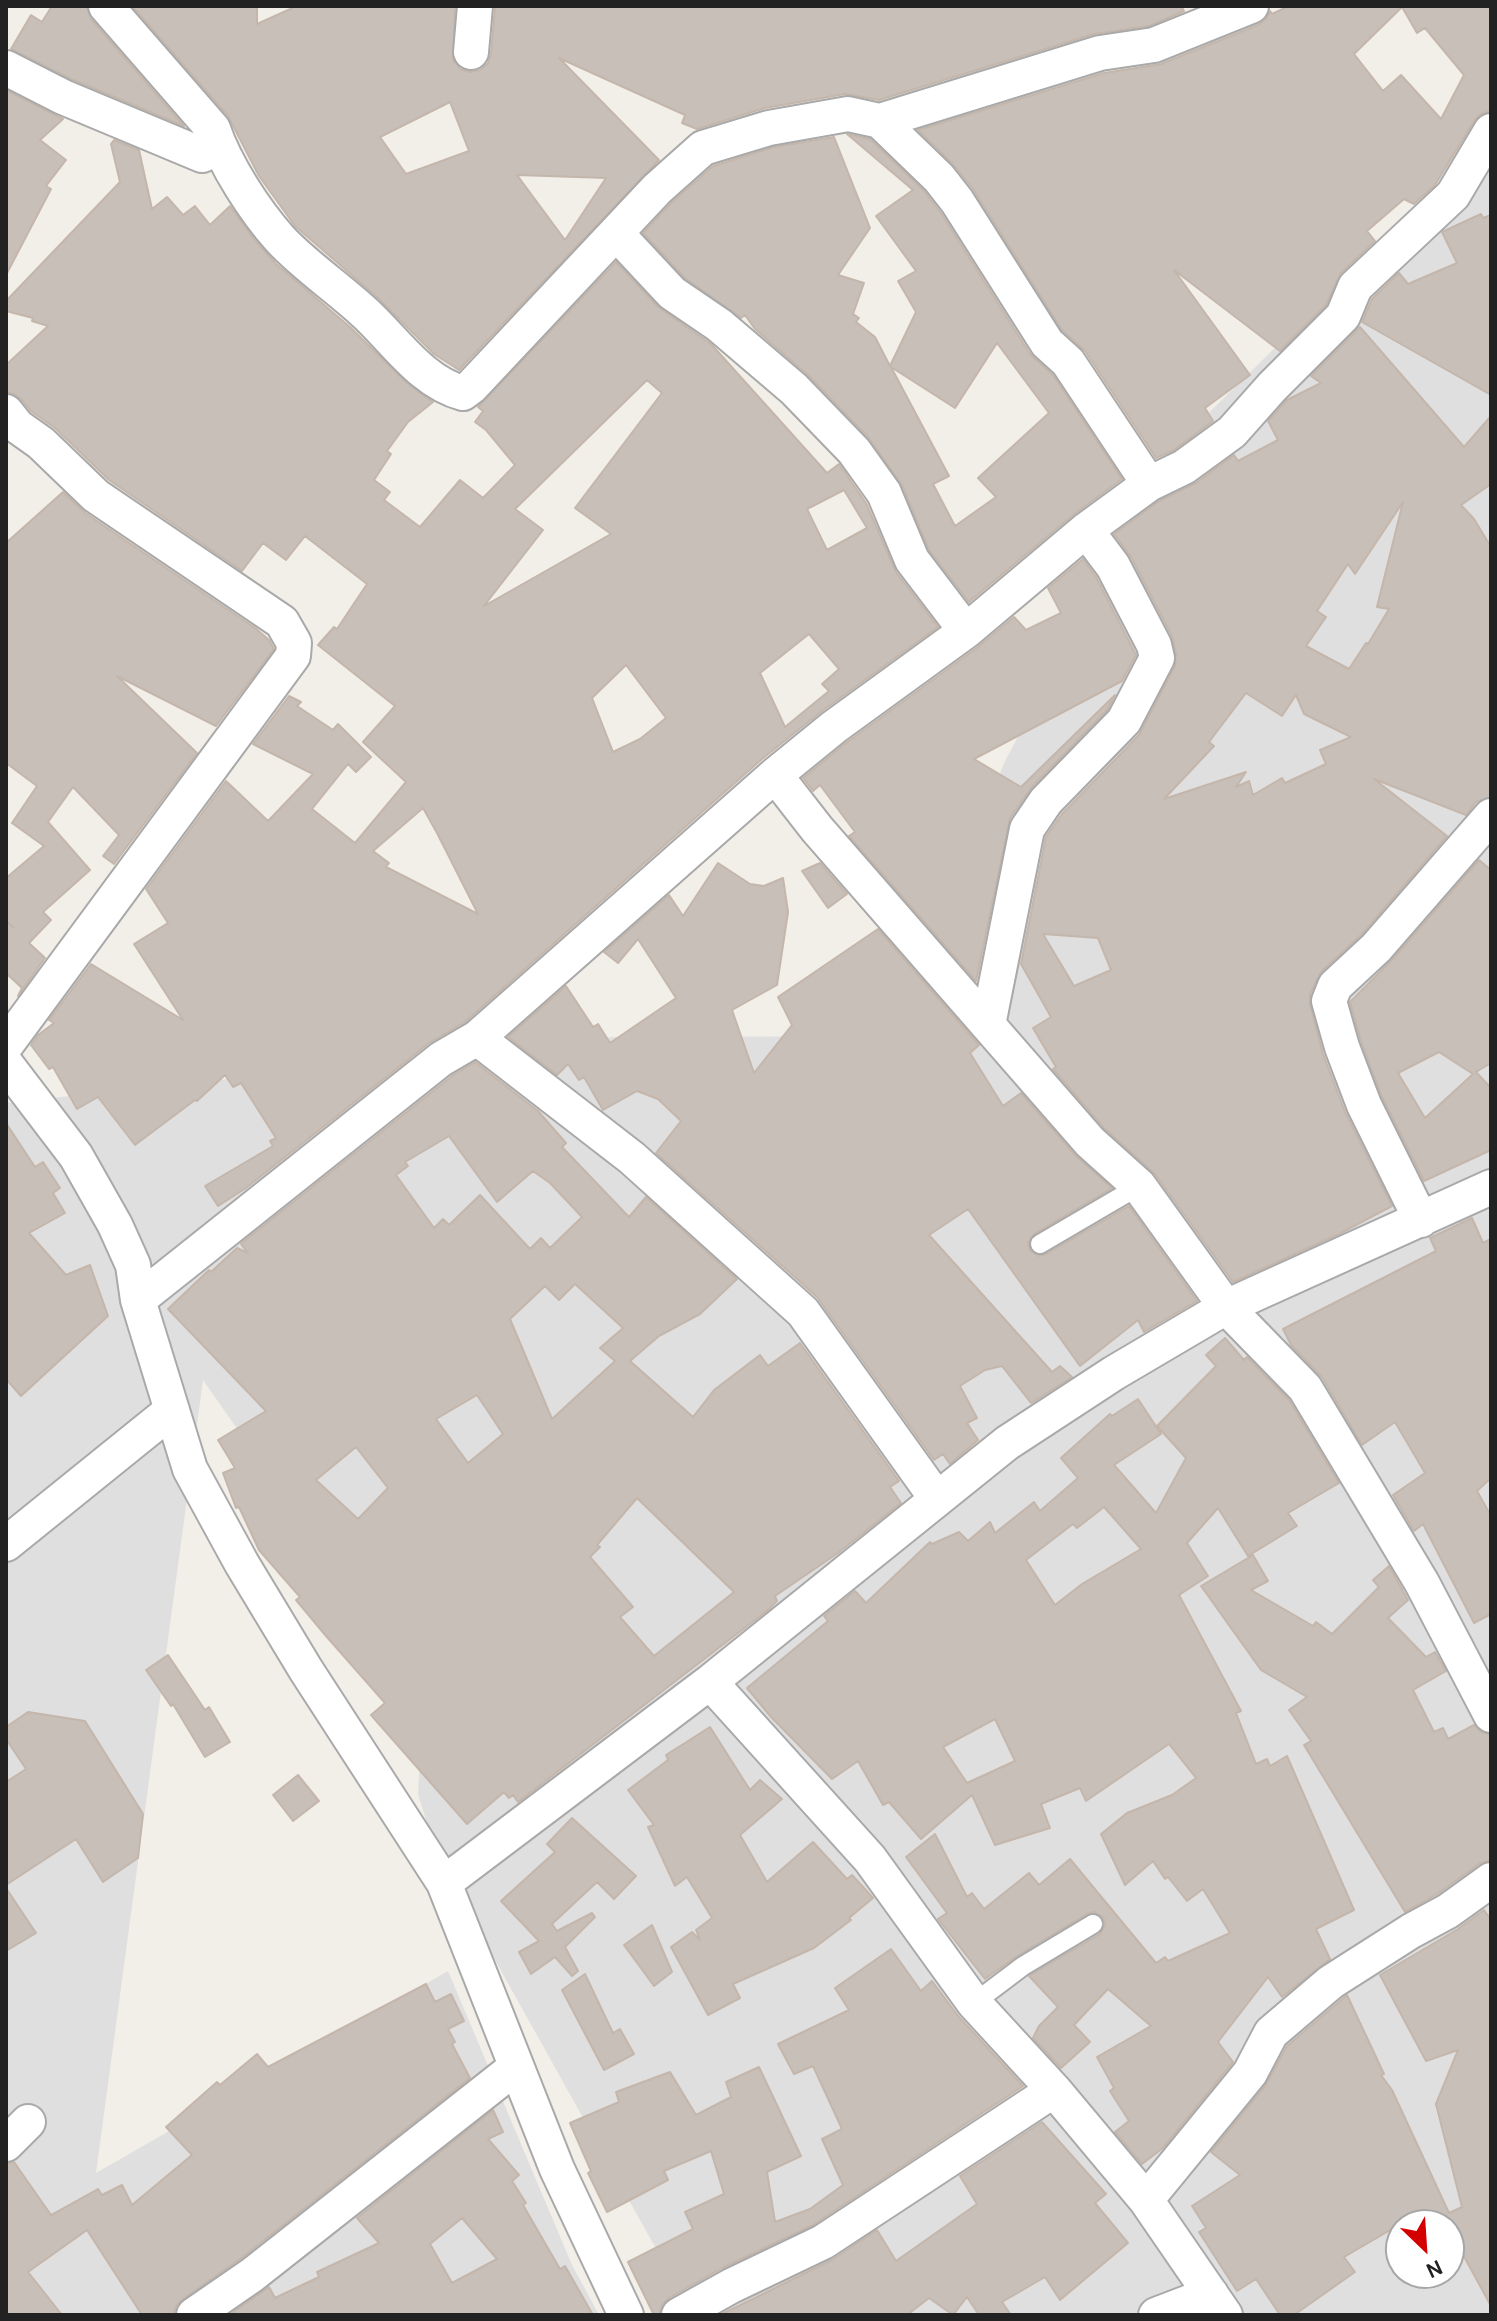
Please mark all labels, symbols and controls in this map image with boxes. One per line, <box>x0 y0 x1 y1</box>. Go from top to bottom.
north arrow <box>1385 2209 1465 2289</box>
text: N <box>1422 2254 1447 2284</box>

